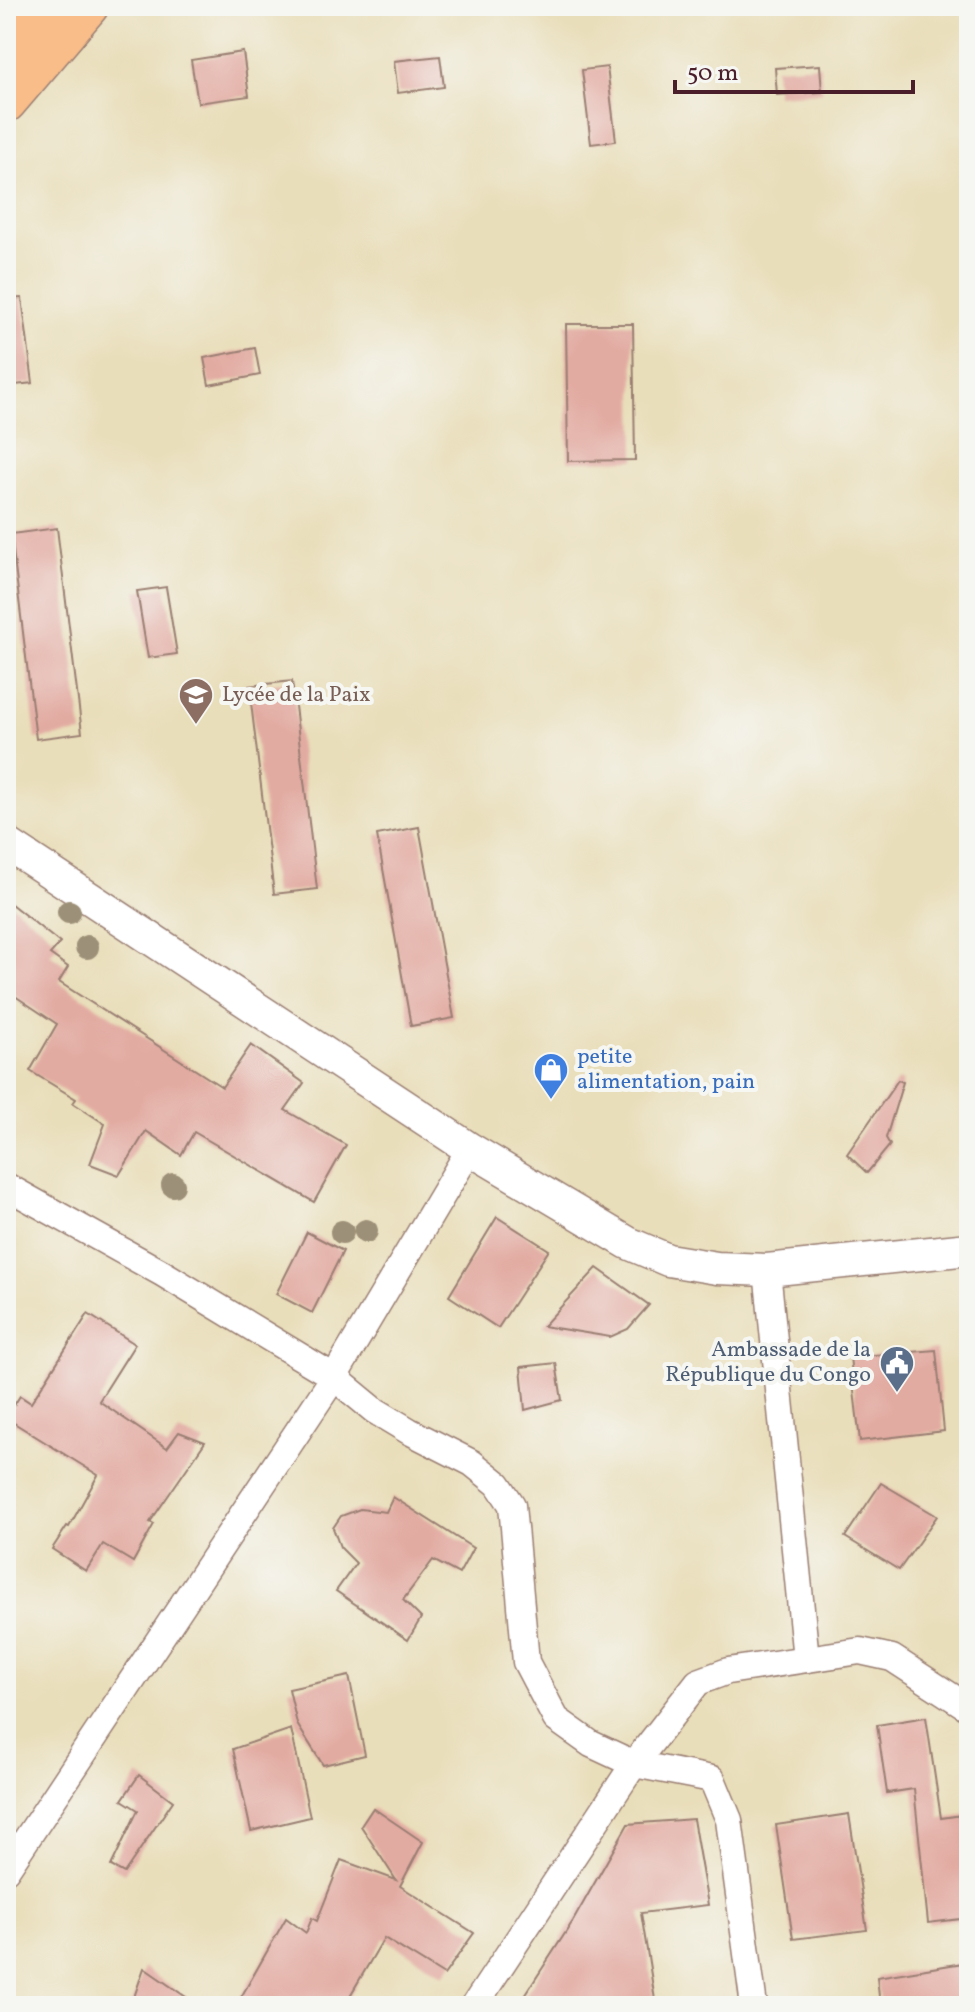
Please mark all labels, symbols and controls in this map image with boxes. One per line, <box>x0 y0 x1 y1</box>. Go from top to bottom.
scale bar <box>675 44 913 94</box>
text: 50 m <box>687 57 739 91</box>
school or university icon: Lycée de la Paix <box>177 676 215 726</box>
place label: Lycée de la Paix <box>222 680 371 711</box>
place label: petite alimentation, pain <box>577 1042 755 1098</box>
shop icon: petite alimentation, pain <box>532 1051 570 1101</box>
place label: Ambassade de la République du Congo <box>665 1335 871 1391</box>
public building icon: Ambassade de la République du Congo <box>878 1344 916 1394</box>

